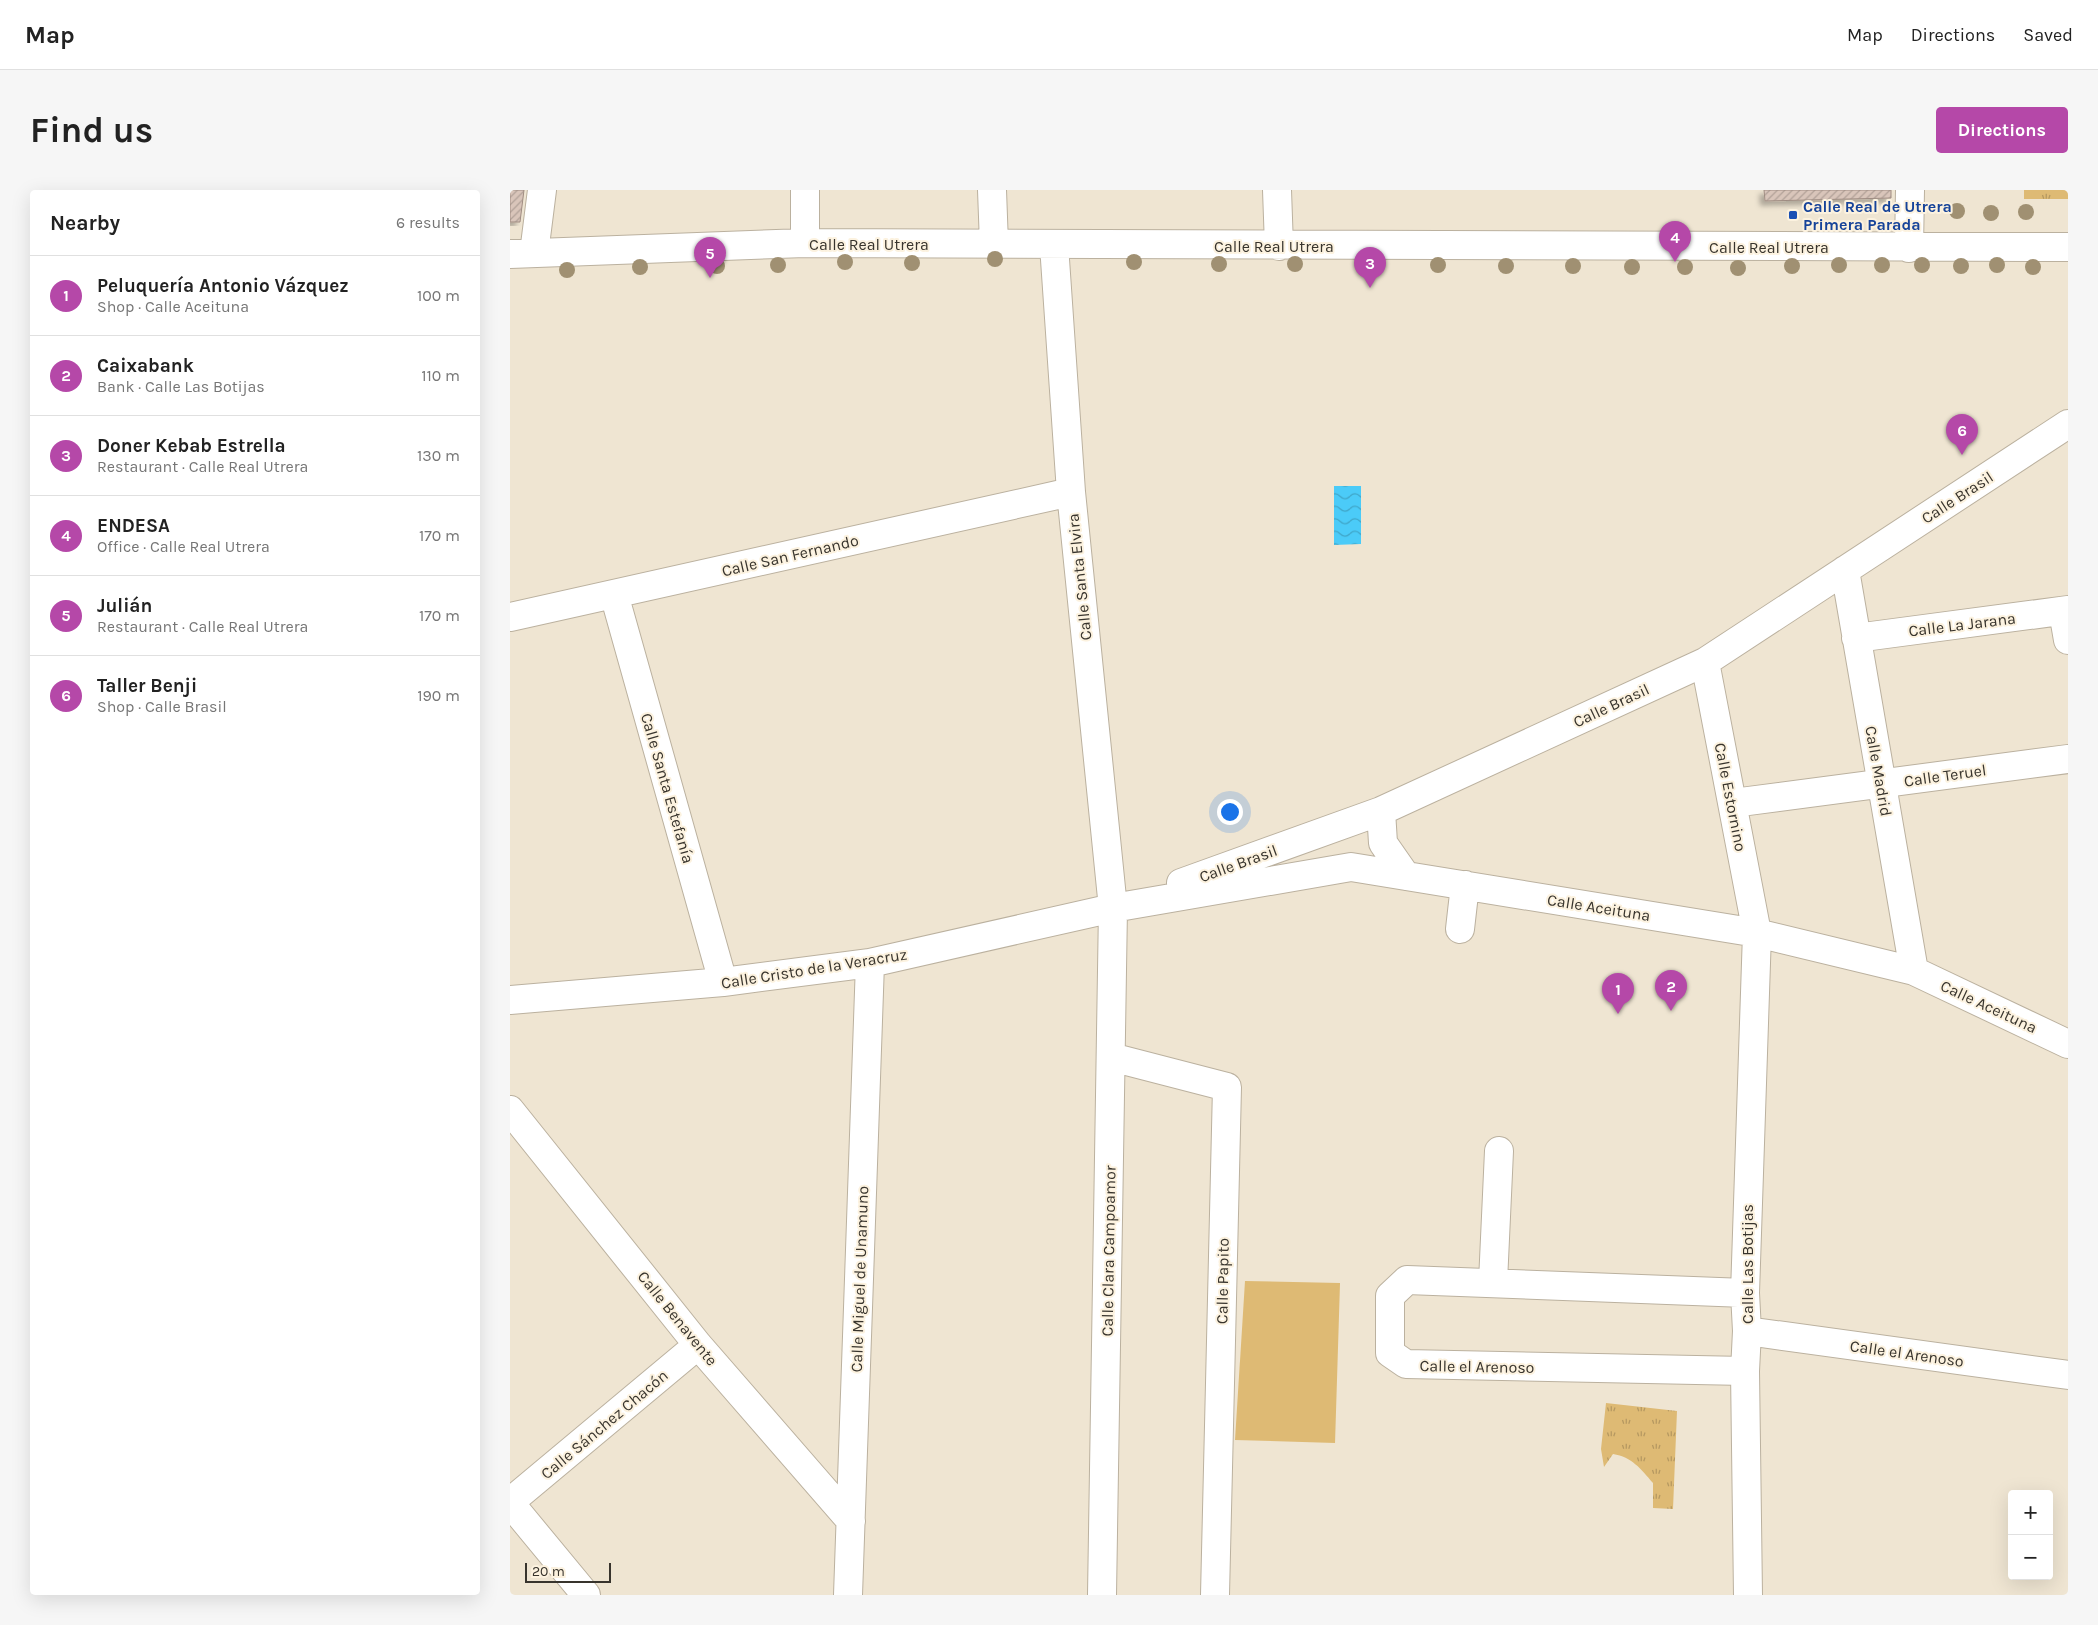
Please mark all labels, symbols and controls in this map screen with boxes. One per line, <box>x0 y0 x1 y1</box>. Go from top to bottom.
text: Map <box>25 21 75 49</box>
text: Map <box>1847 24 1883 46</box>
text: Directions <box>1911 24 1995 46</box>
text: Saved <box>2023 24 2073 46</box>
button: Directions <box>1936 107 2068 153</box>
text: Find us <box>30 110 153 151</box>
place label: Calle Real de Utrera Primera Parada <box>1803 197 1952 234</box>
marker: Calle Real de Utrera Primera Parada <box>1787 209 1799 221</box>
text: Nearby <box>50 211 120 235</box>
text: 6 results <box>396 213 460 232</box>
pin: 4 <box>1659 221 1691 262</box>
street label: Calle Real Utrera <box>809 235 929 254</box>
pin: 5 <box>694 237 726 278</box>
street label: Calle Real Utrera <box>1214 237 1334 256</box>
street label: Calle Real Utrera <box>1709 238 1829 257</box>
pin: 3 <box>1354 247 1386 288</box>
text: Peluquería Antonio Vázquez <box>97 275 349 297</box>
text: 1 <box>63 286 69 305</box>
text: 100 m <box>417 286 460 305</box>
text: Shop · Calle Aceituna <box>97 297 249 316</box>
text: Caixabank <box>97 355 194 377</box>
text: 2 <box>61 366 71 385</box>
text: 110 m <box>421 366 460 385</box>
text: Bank · Calle Las Botijas <box>97 377 265 396</box>
pin: 6 <box>1946 414 1978 455</box>
text: Doner Kebab Estrella <box>97 435 286 457</box>
text: 3 <box>61 446 71 465</box>
text: 130 m <box>417 446 460 465</box>
text: Restaurant · Calle Real Utrera <box>97 457 308 476</box>
street label: Calle Brasil <box>1918 467 1997 528</box>
street label: Calle Santa Elvira <box>1063 513 1096 641</box>
text: ENDESA <box>97 515 170 537</box>
text: 4 <box>61 526 71 545</box>
text: 170 m <box>419 526 460 545</box>
street label: Calle San Fernando <box>720 531 860 580</box>
text: Office · Calle Real Utrera <box>97 537 270 556</box>
text: Julián <box>97 595 152 617</box>
text: 5 <box>61 606 71 625</box>
text: 170 m <box>419 606 460 625</box>
street label: Calle La Jarana <box>1907 608 2017 641</box>
text: Restaurant · Calle Real Utrera <box>97 617 308 636</box>
text: Taller Benji <box>97 675 197 697</box>
street label: Calle Brasil <box>1570 680 1652 731</box>
text: 6 <box>61 686 71 705</box>
text: 190 m <box>417 686 460 705</box>
text: Shop · Calle Brasil <box>97 697 227 716</box>
street label: Calle Santa Estefanía <box>637 711 698 866</box>
street label: Calle Madrid <box>1861 724 1896 818</box>
street label: Calle Estornino <box>1711 741 1750 853</box>
street label: Calle Teruel <box>1903 760 1987 791</box>
your location <box>1217 799 1243 825</box>
street label: Calle Brasil <box>1196 841 1280 886</box>
street label: Calle Aceituna <box>1546 890 1652 925</box>
street label: Calle Cristo de la Veracruz <box>720 944 908 993</box>
pin: 2 <box>1655 970 1687 1011</box>
pin: 1 <box>1602 973 1634 1014</box>
street label: Calle Aceituna <box>1938 976 2040 1037</box>
street label: Calle Clara Campoamor <box>1098 1165 1119 1337</box>
street label: Calle Miguel de Unamuno <box>847 1185 872 1373</box>
street label: Calle Las Botijas <box>1738 1204 1757 1324</box>
street label: Calle Papito <box>1212 1238 1233 1324</box>
street label: Calle Benavente <box>634 1267 722 1370</box>
street label: Calle el Arenoso <box>1849 1336 1965 1371</box>
street label: Calle el Arenoso <box>1419 1356 1535 1377</box>
street label: Calle Sánchez Chacón <box>537 1366 672 1483</box>
map controls <box>2008 1490 2053 1580</box>
button: + <box>2008 1490 2053 1535</box>
button: − <box>2008 1535 2053 1580</box>
scale bar <box>525 1560 611 1583</box>
text: 20 m <box>532 1563 565 1580</box>

